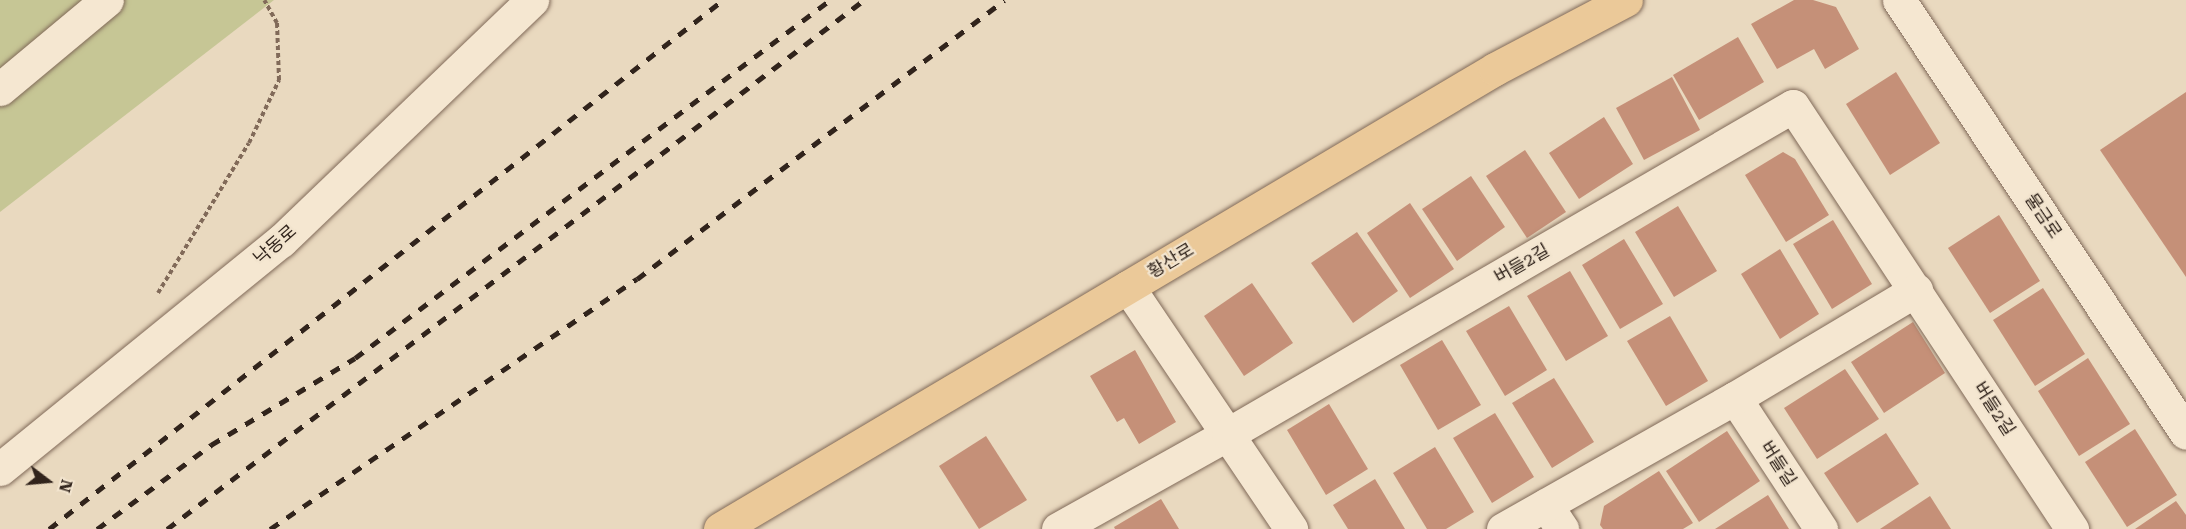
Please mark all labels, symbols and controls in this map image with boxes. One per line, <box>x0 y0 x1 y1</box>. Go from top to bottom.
street label: 물금로 <box>2020 189 2066 243</box>
street label: 낙동로 <box>249 221 301 269</box>
street label: 황산로 <box>1144 239 1198 283</box>
street label: 버들2길 <box>1491 240 1553 288</box>
street label: 버들2길 <box>1969 378 2019 440</box>
street label: 버들길 <box>1755 437 1801 491</box>
north arrow <box>18 451 78 511</box>
text: N <box>55 478 77 495</box>

